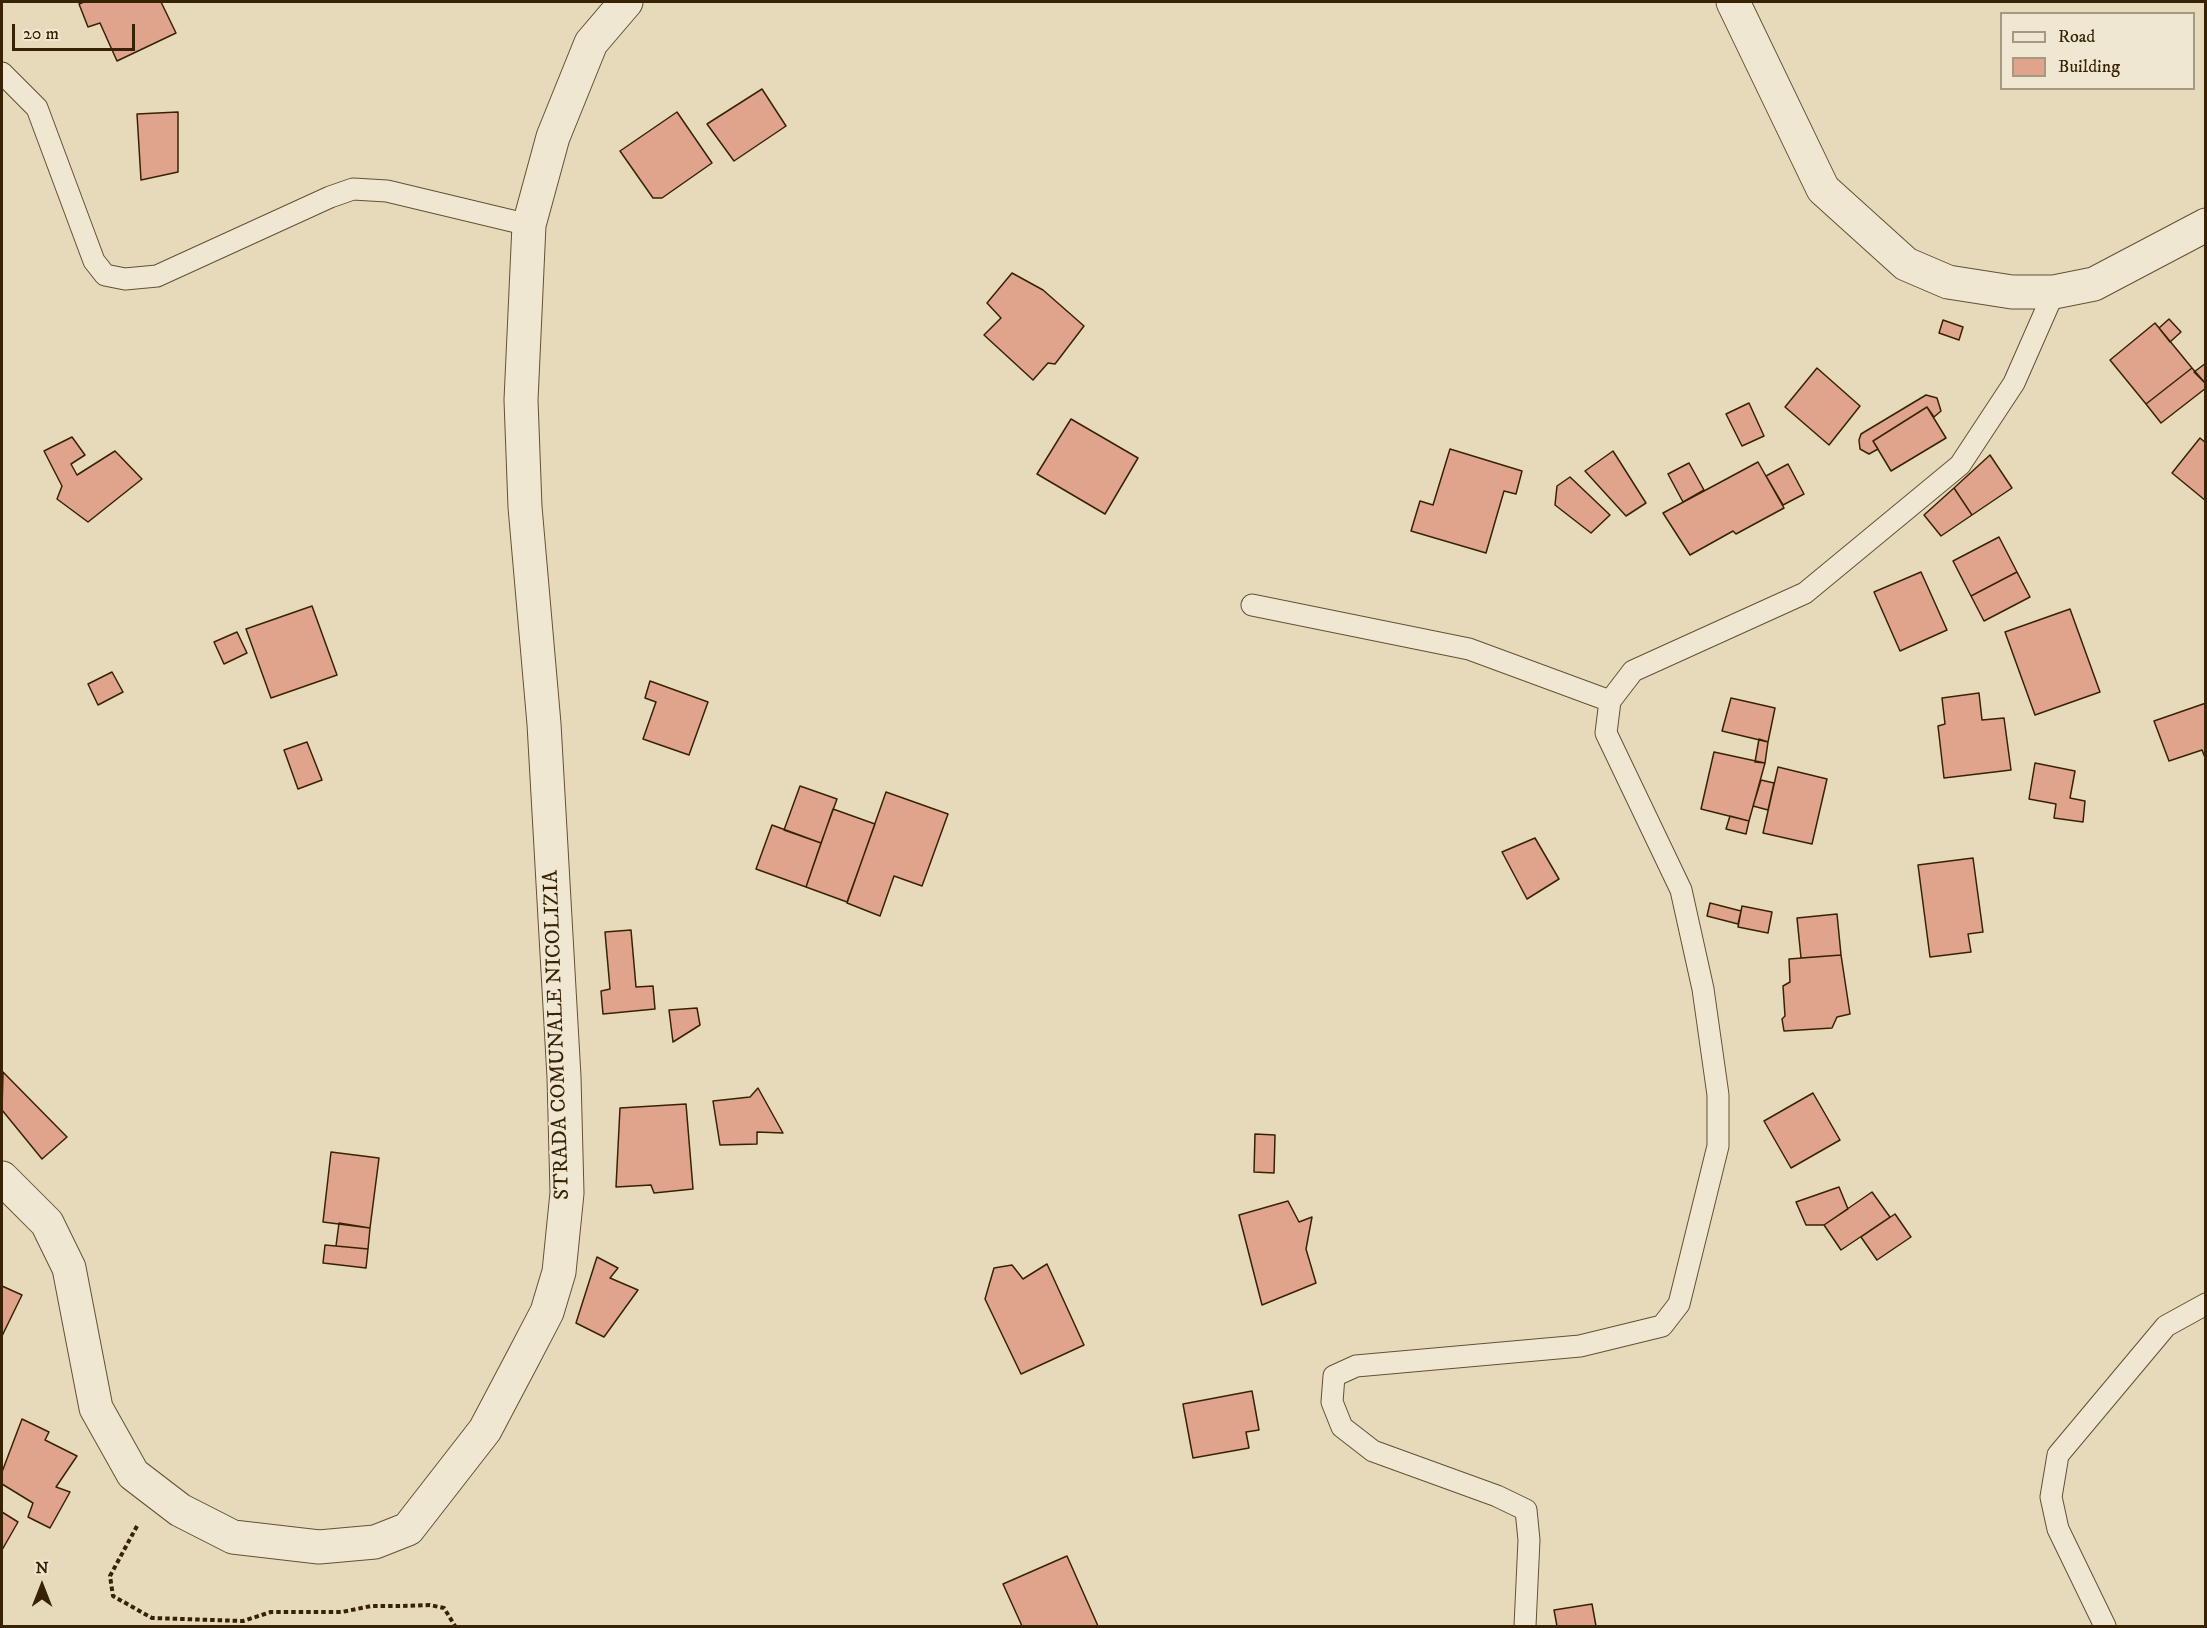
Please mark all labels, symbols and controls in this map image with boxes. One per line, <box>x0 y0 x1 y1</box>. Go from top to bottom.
scale bar <box>15 12 138 50</box>
legend <box>2000 12 2195 90</box>
text: 20 m <box>23 23 59 45</box>
text: Road <box>2058 26 2095 48</box>
text: Building <box>2058 56 2120 78</box>
street label: STRADA COMUNALE NICOLIZIA <box>540 870 576 1200</box>
north arrow <box>12 1556 72 1616</box>
text: N <box>35 1558 49 1578</box>

